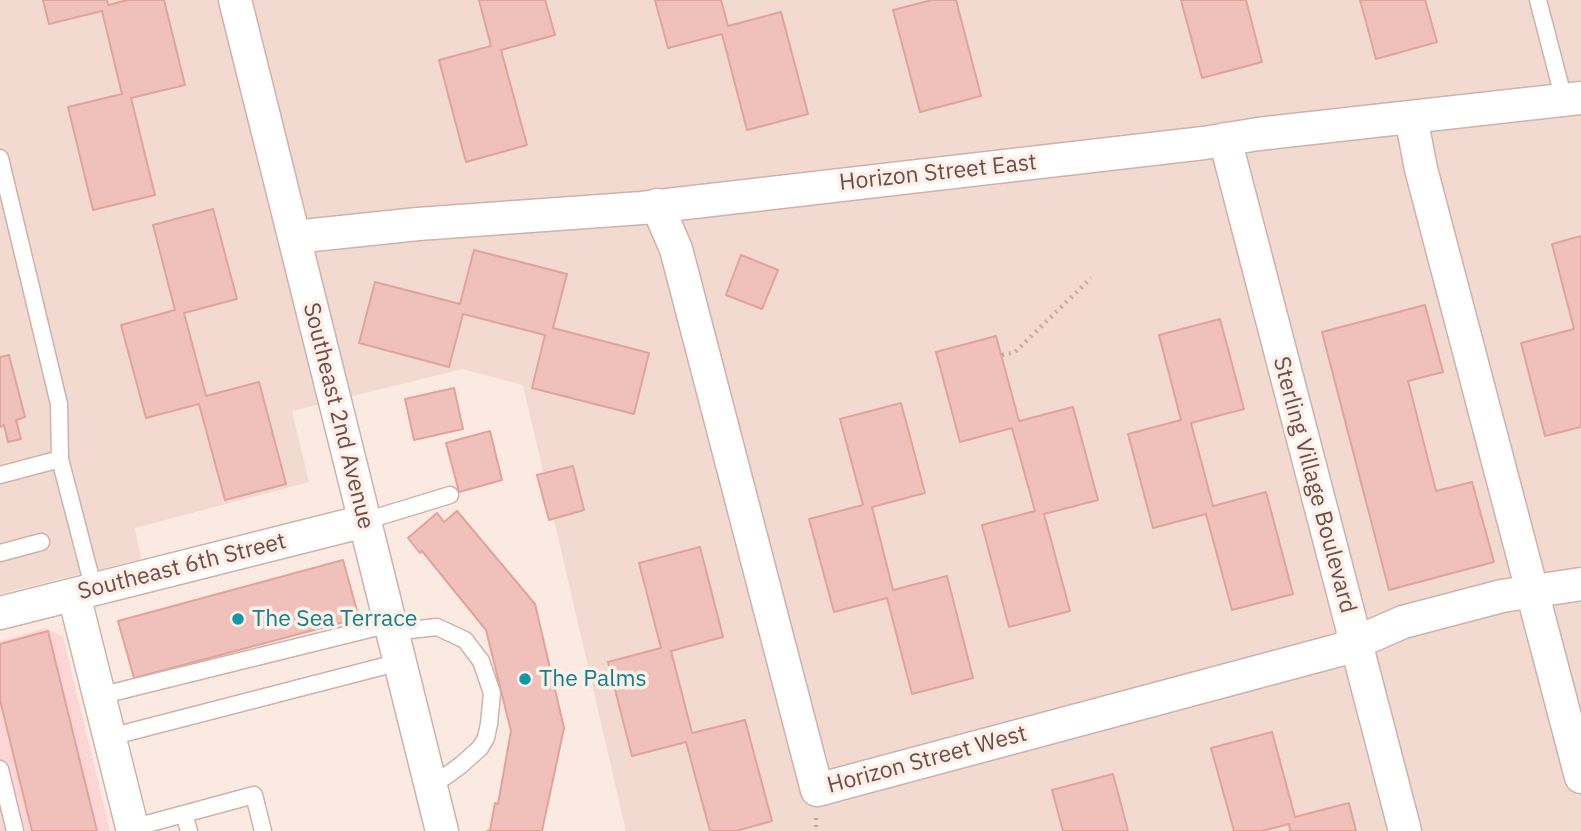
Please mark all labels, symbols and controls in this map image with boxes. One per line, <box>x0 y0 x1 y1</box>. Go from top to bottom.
street label: Horizon Street East <box>838 149 1038 197</box>
street label: Southeast 2nd Avenue <box>297 300 379 532</box>
street label: Sterling Village Boulevard <box>1266 354 1362 616</box>
street label: Southeast 6th Street <box>75 528 289 606</box>
place label: The Sea Terrace <box>252 605 417 633</box>
marker: The Sea Terrace <box>230 611 246 627</box>
place label: The Palms <box>539 665 647 693</box>
marker: The Palms <box>517 671 533 687</box>
street label: Horizon Street West <box>824 720 1030 800</box>

